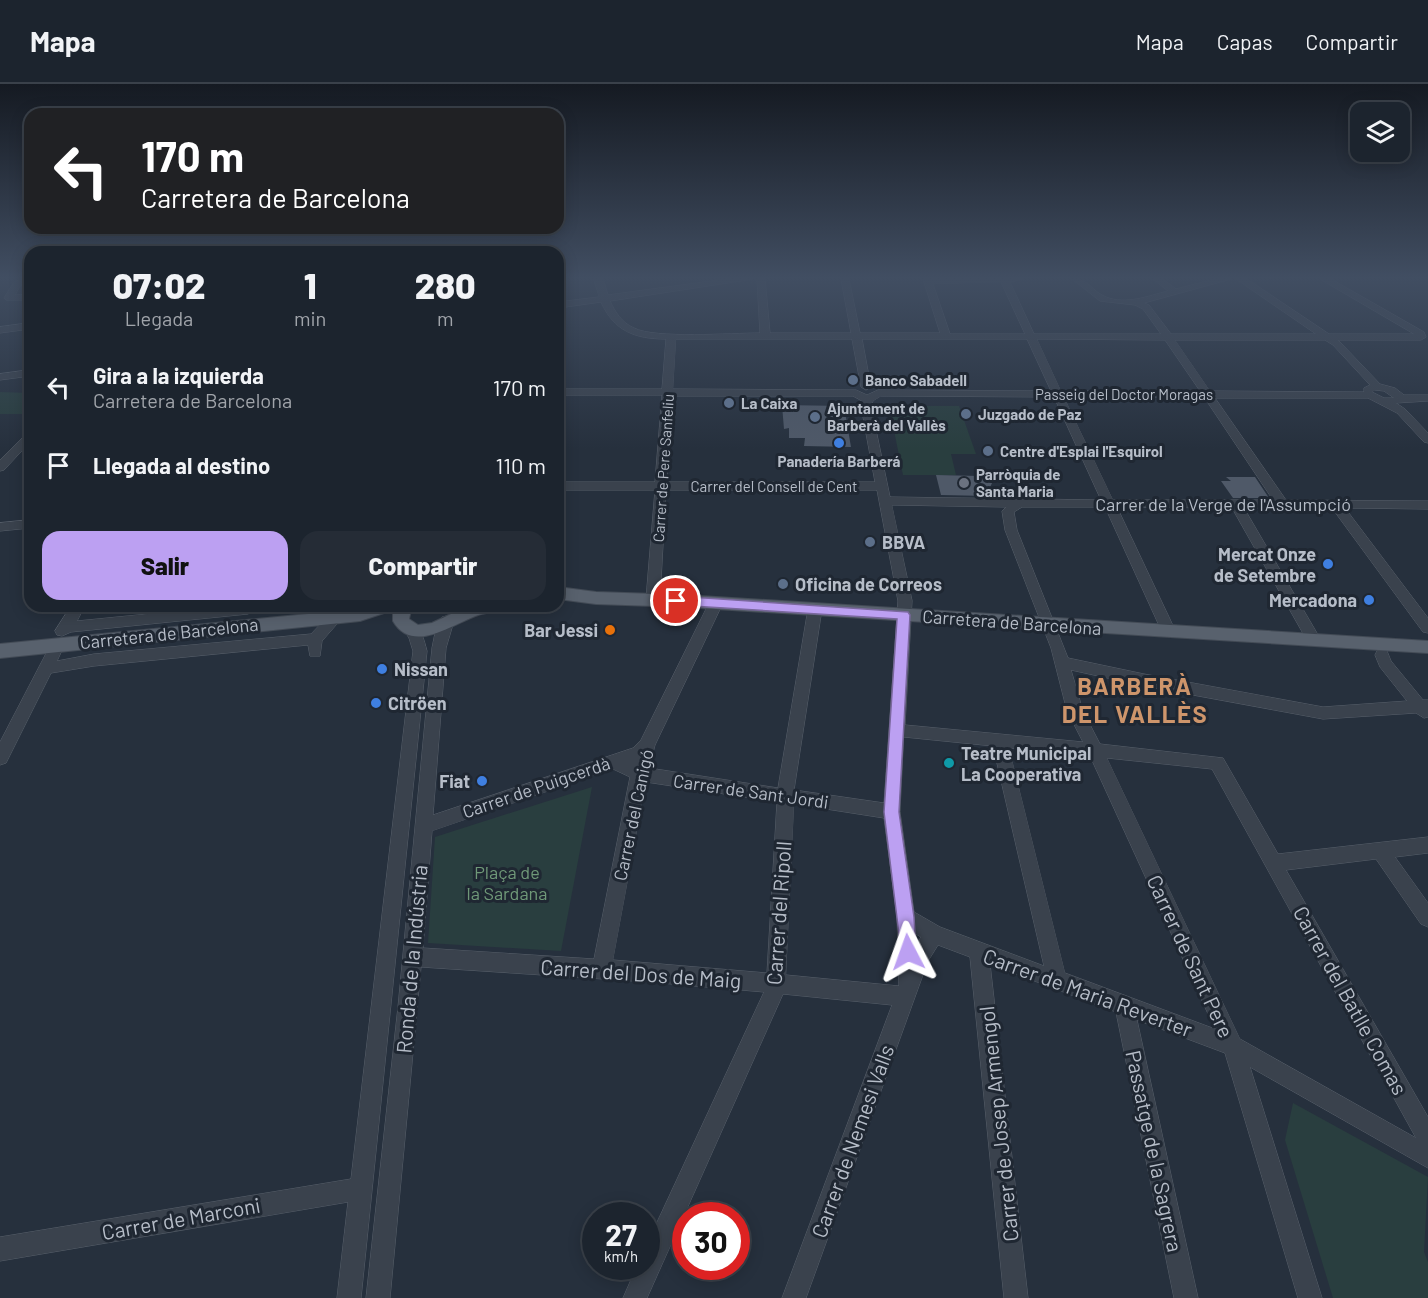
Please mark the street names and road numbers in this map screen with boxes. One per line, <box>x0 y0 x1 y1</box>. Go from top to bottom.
street label: Passeig del Doctor Moragas <box>1035 385 1213 403</box>
street label: Carrer de Pere Sanfeliu <box>649 393 677 543</box>
street label: Carrer del Consell de Cent <box>691 477 857 495</box>
street label: Carrer de la Verge de l'Assumpció <box>1095 493 1351 515</box>
street label: Carretera de Barcelona <box>922 605 1102 639</box>
street label: Carretera de Barcelona <box>79 613 259 653</box>
street label: Carrer del Canigó <box>608 747 658 883</box>
street label: Carrer de Puigcerdà <box>459 751 613 823</box>
street label: Carrer de Sant Jordi <box>672 769 830 813</box>
street label: Carrer del Ripoll <box>761 840 795 986</box>
street label: Ronda de la Indústria <box>390 864 432 1054</box>
street label: Carrer de Sant Pere <box>1142 871 1240 1041</box>
street label: Carrer del Batlle Comas <box>1289 901 1413 1099</box>
street label: Carrer de Maria Reverter <box>980 943 1196 1042</box>
street label: Carrer del Dos de Maig <box>540 954 742 992</box>
street label: Carrer de Josep Armengol <box>973 1005 1023 1243</box>
street label: Carrer de Nemesi Valls <box>805 1041 899 1241</box>
street label: Passatge de la Sagrera <box>1121 1048 1189 1254</box>
street label: Carrer de Marconi <box>100 1192 262 1244</box>

